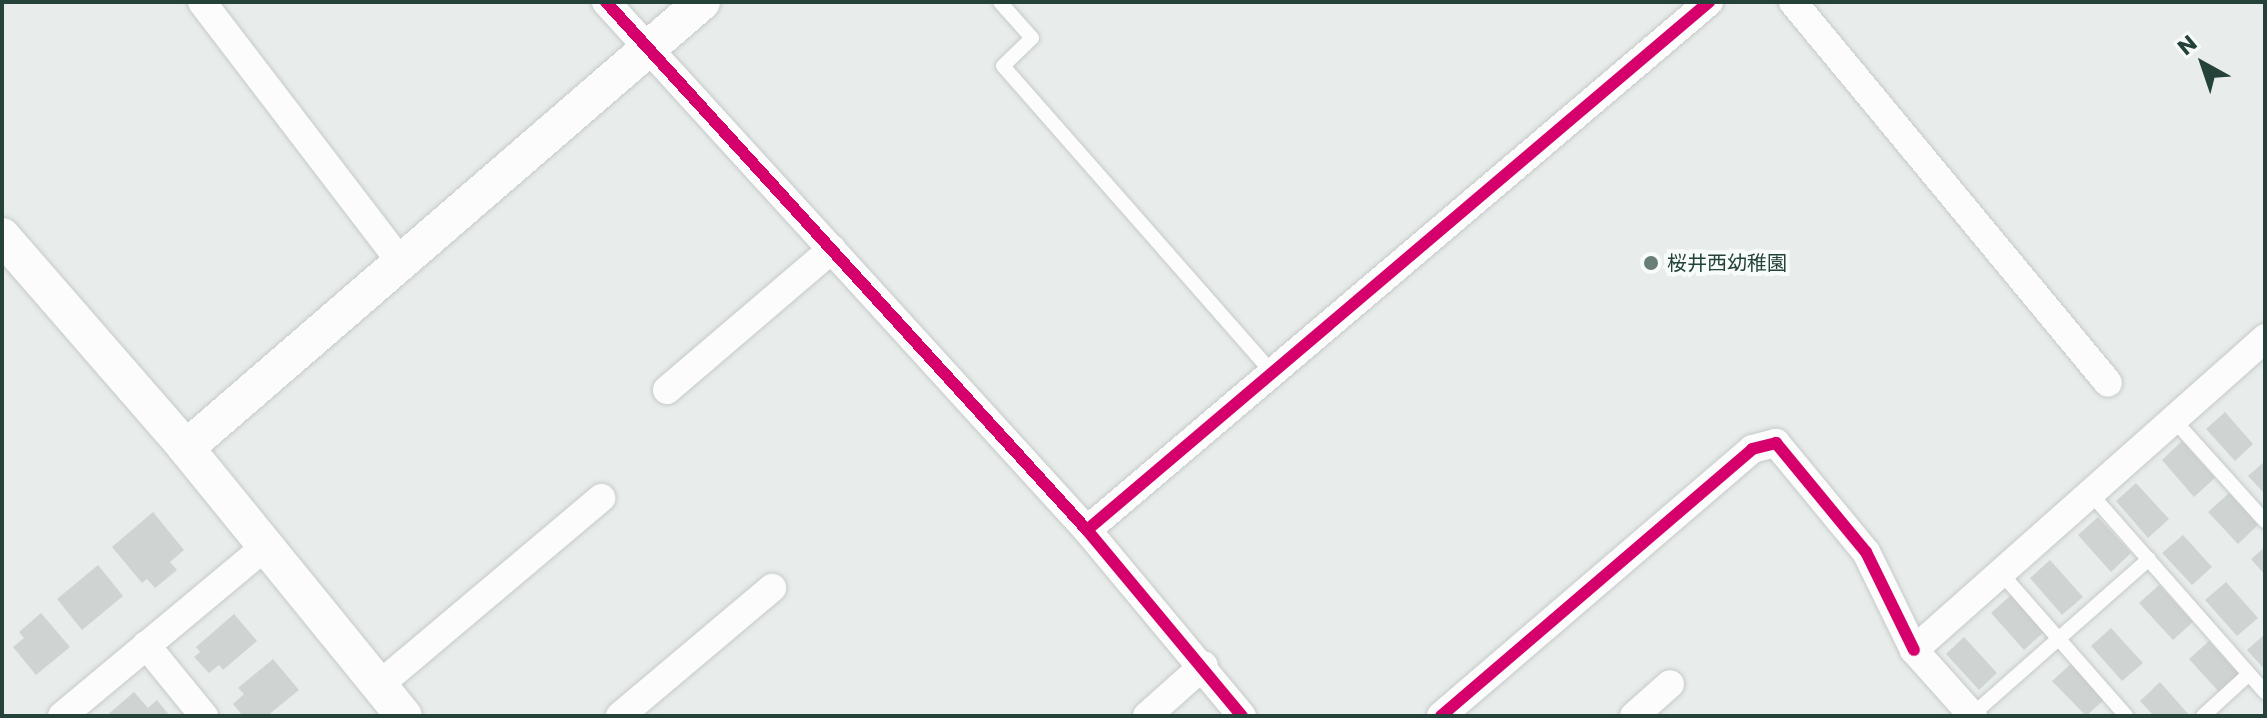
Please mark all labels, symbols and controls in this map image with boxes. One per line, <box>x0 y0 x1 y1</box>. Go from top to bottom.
north arrow <box>2163 24 2243 104</box>
text: N <box>2171 28 2204 62</box>
place label: 桜井西幼稚園 <box>1667 251 1787 275</box>
marker: 桜井西幼稚園 <box>1642 254 1660 272</box>

